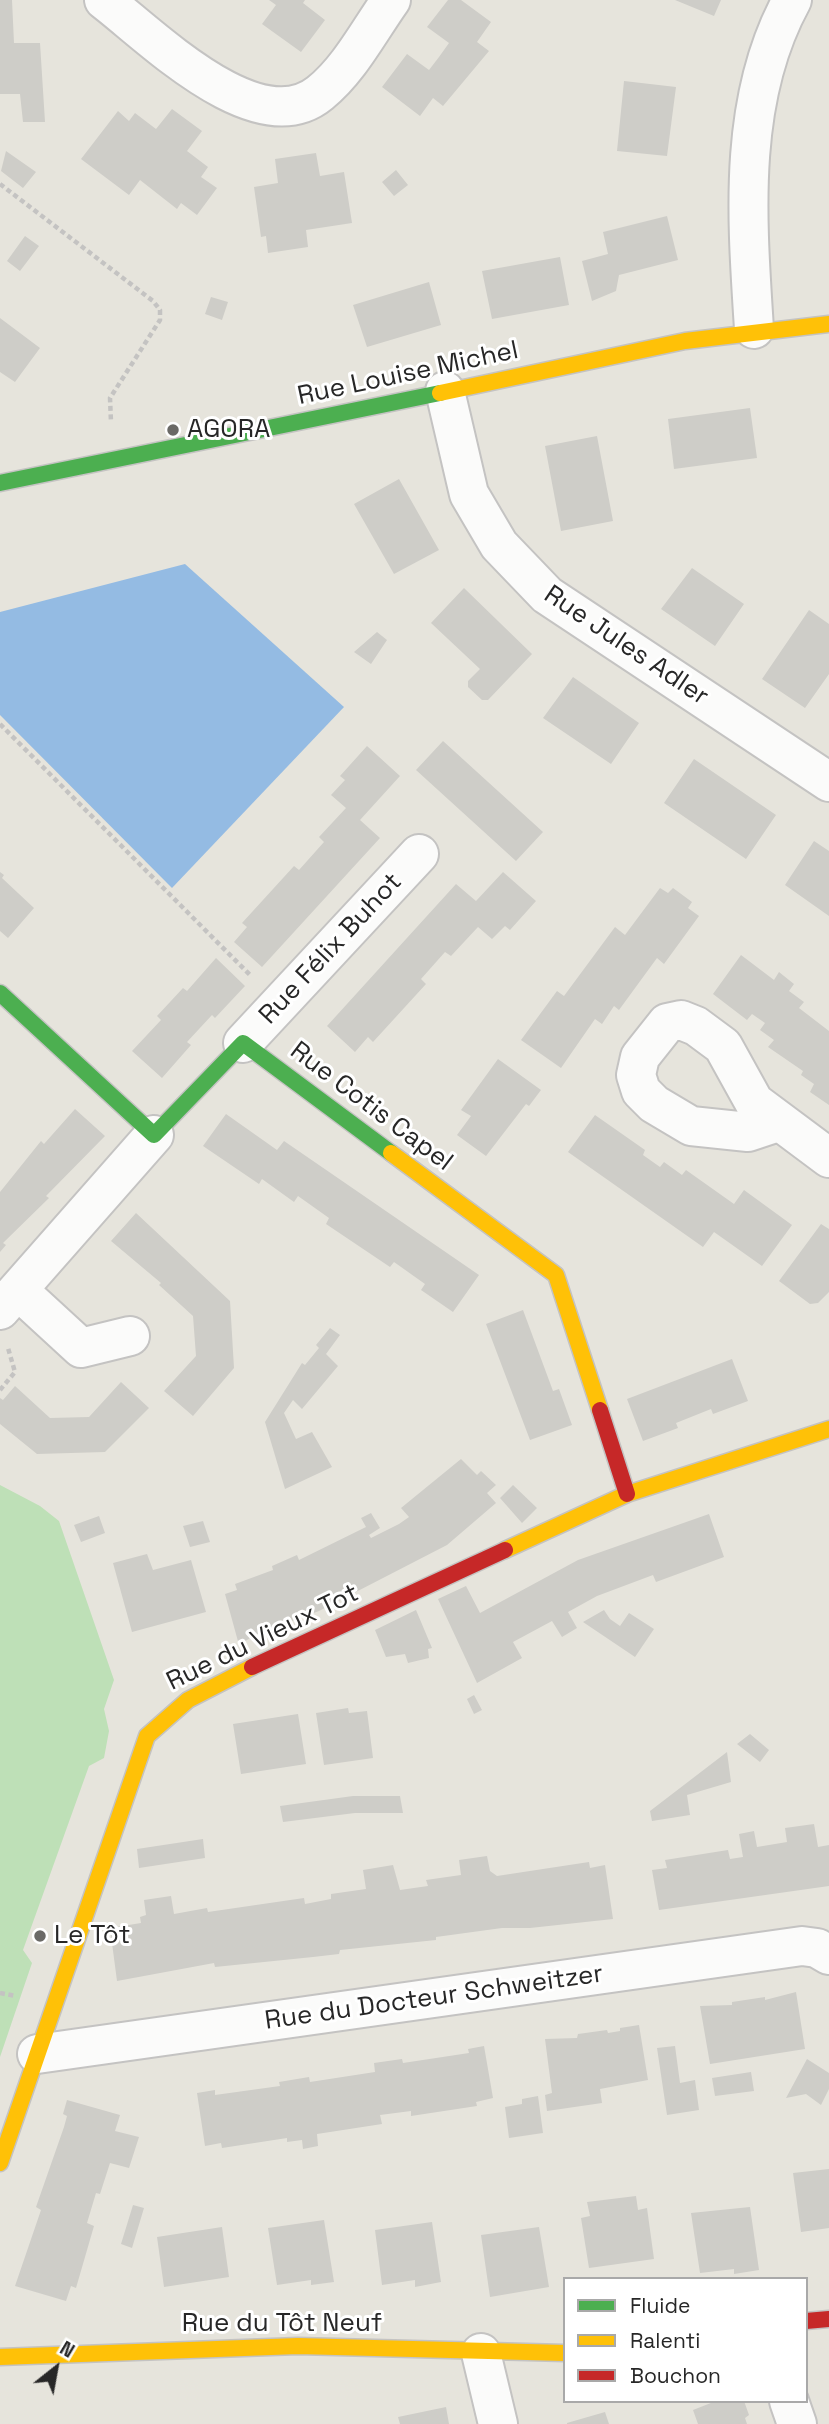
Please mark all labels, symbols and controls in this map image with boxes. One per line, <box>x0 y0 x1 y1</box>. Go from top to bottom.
street label: Rue Louise Michel <box>295 335 521 413</box>
place label: AGORA <box>187 414 270 446</box>
marker: AGORA <box>165 422 181 438</box>
street label: Rue Jules Adler <box>538 579 714 713</box>
street label: Rue Félix Buhot <box>253 867 409 1031</box>
street label: Rue Cotis Capel <box>284 1036 458 1178</box>
street label: Rue du Vieux Tot <box>162 1578 364 1698</box>
place label: Le Tôt <box>54 1920 130 1952</box>
marker: Le Tôt <box>32 1928 48 1944</box>
street label: Rue du Docteur Schweitzer <box>263 1959 605 2037</box>
legend <box>563 2277 808 2403</box>
text: Fluide <box>630 2292 690 2319</box>
street label: Rue du Tôt Neuf <box>182 2308 382 2340</box>
text: Ralenti <box>630 2327 700 2354</box>
north arrow <box>21 2333 91 2403</box>
text: N <box>55 2336 79 2364</box>
text: Bouchon <box>630 2362 721 2389</box>

